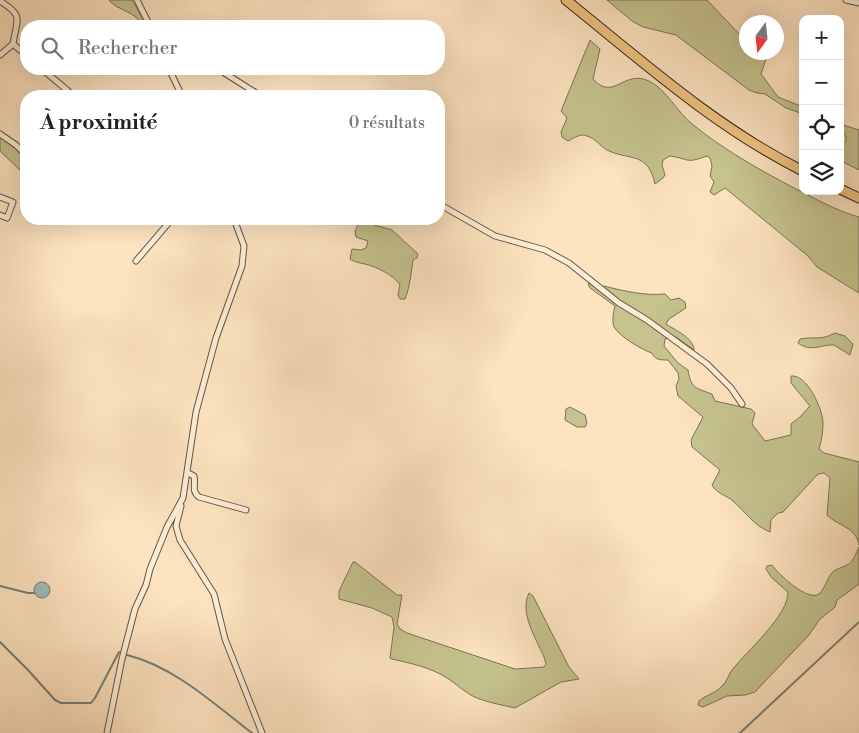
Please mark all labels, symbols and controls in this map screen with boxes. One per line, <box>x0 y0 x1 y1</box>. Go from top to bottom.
north arrow <box>739 15 784 60</box>
map controls <box>799 15 844 195</box>
button: + <box>799 15 844 60</box>
search box <box>20 20 445 75</box>
icon: search <box>38 34 66 62</box>
text: Rechercher <box>78 36 177 60</box>
button: − <box>799 60 844 105</box>
button: locate <box>799 105 844 150</box>
text: À proximité <box>40 110 157 136</box>
text: 0 résultats <box>349 113 425 133</box>
button: layers <box>799 150 844 195</box>

